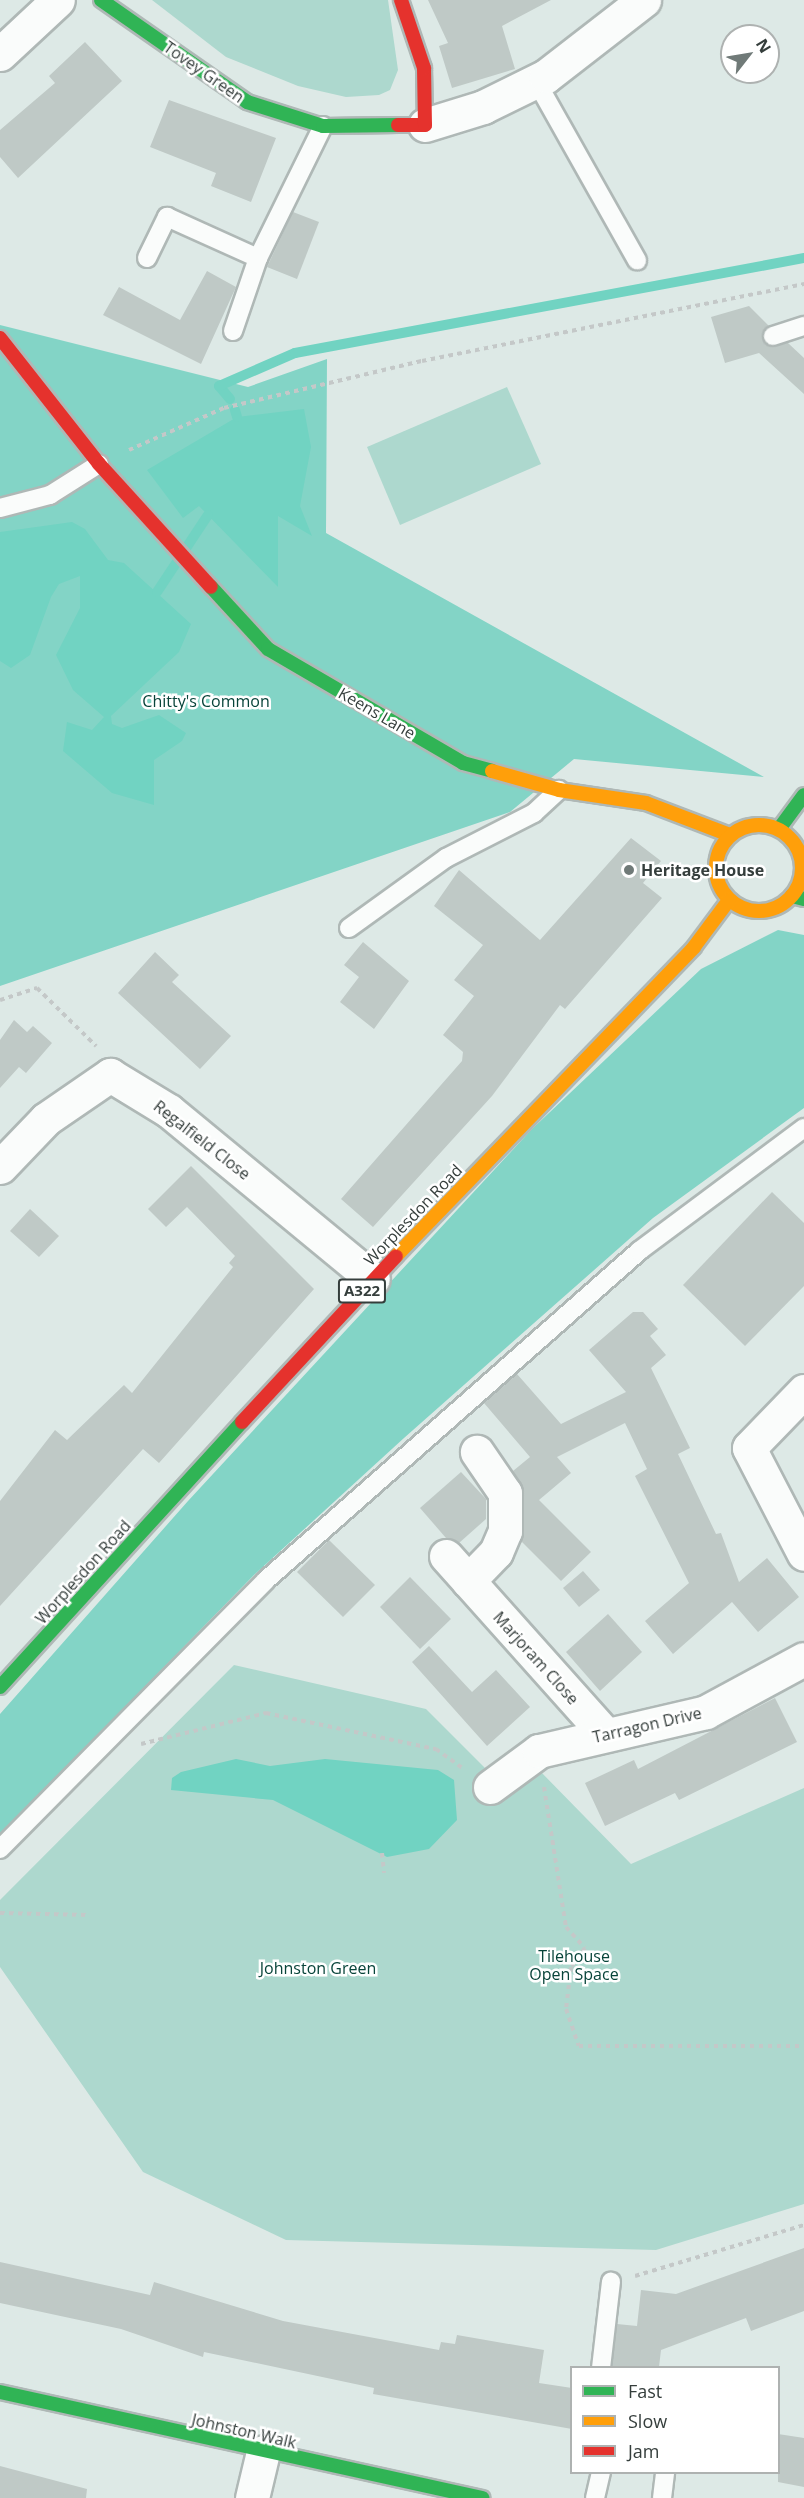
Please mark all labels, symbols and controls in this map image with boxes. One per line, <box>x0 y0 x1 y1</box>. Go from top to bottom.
north arrow <box>720 24 780 84</box>
text: N <box>751 35 776 57</box>
street label: Tovey Green <box>160 37 248 107</box>
street label: Keens Lane <box>335 683 419 743</box>
park label: Chitty's Common <box>142 691 270 711</box>
place label: Heritage House <box>641 860 764 880</box>
marker: Heritage House <box>622 863 636 877</box>
street label: Regalfield Close <box>150 1096 254 1184</box>
street label: Worplesdon Road <box>360 1161 466 1269</box>
road number: A322 <box>336 1279 388 1303</box>
street label: Worplesdon Road <box>31 1516 135 1628</box>
street label: Marjoram Close <box>489 1608 583 1708</box>
street label: Tarragon Drive <box>591 1703 703 1747</box>
park label: Tilehouse Open Space <box>529 1946 619 1984</box>
park label: Johnston Green <box>260 1958 376 1978</box>
legend <box>570 2366 780 2474</box>
text: Fast <box>628 2379 662 2403</box>
text: Slow <box>628 2409 667 2433</box>
street label: Johnston Walk <box>190 2410 298 2452</box>
text: Jam <box>628 2439 660 2463</box>

